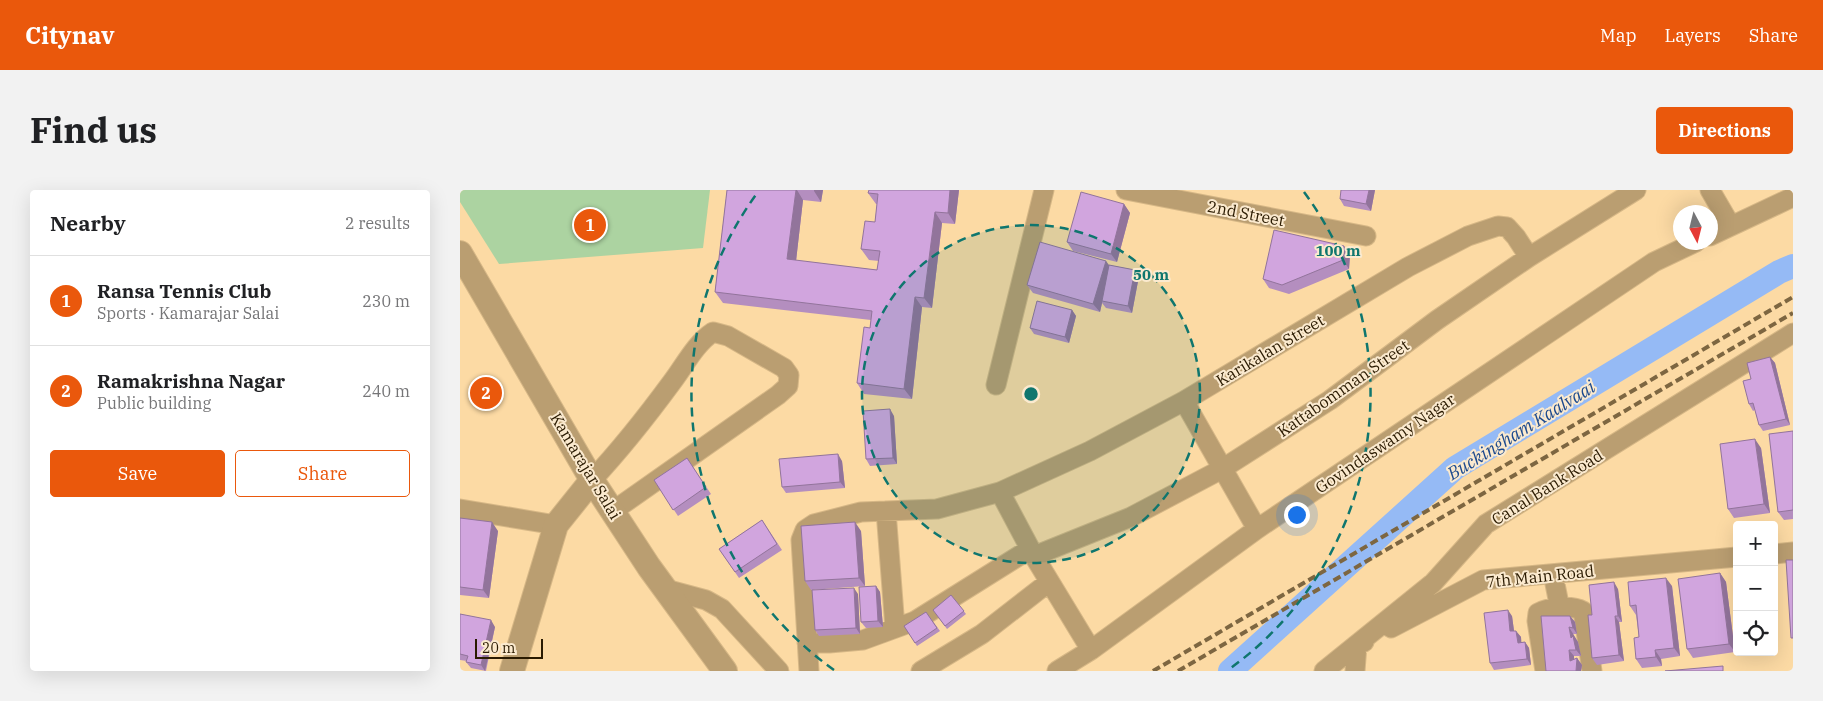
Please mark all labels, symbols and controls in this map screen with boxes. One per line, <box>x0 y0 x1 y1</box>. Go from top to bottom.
text: Citynav <box>25 19 114 51</box>
text: Map <box>1600 24 1637 47</box>
text: Layers <box>1665 24 1721 47</box>
text: Share <box>1749 24 1798 47</box>
text: Find us <box>30 107 157 153</box>
button: Directions <box>1656 107 1793 154</box>
street label: 2nd Street <box>1206 196 1287 230</box>
north arrow <box>1673 205 1718 250</box>
pin: 1 <box>574 206 606 244</box>
text: Nearby <box>50 209 126 237</box>
text: 2 results <box>345 213 410 233</box>
text: 100 m <box>1315 241 1361 260</box>
text: 50 m <box>1133 265 1169 284</box>
text: Ransa Tennis Club <box>97 279 271 303</box>
text: 1 <box>61 291 71 311</box>
text: 230 m <box>362 291 410 311</box>
text: Sports · Kamarajar Salai <box>97 303 279 323</box>
street label: Karikalan Street <box>1212 310 1328 390</box>
street label: Kattabomman Street <box>1273 335 1413 441</box>
text: Ramakrishna Nagar <box>97 369 285 393</box>
pin: 2 <box>470 374 502 412</box>
water label: Buckingham Kaalvaai <box>1442 375 1600 485</box>
text: 2 <box>61 381 71 401</box>
text: 240 m <box>362 381 410 401</box>
centre of rings <box>1022 385 1040 403</box>
street label: Govindaswamy Nagar <box>1311 389 1459 497</box>
text: Public building <box>97 393 211 413</box>
street label: Kamarajar Salai <box>546 409 626 523</box>
street label: Canal Bank Road <box>1488 445 1607 529</box>
button: Save <box>50 450 225 497</box>
button: Share <box>235 450 410 497</box>
your location <box>1284 502 1310 528</box>
map controls <box>1733 521 1778 656</box>
button: + <box>1733 521 1778 566</box>
street label: 7th Main Road <box>1485 560 1595 592</box>
button: − <box>1733 566 1778 611</box>
button: locate <box>1733 611 1778 656</box>
scale bar <box>475 636 542 659</box>
text: 20 m <box>482 639 515 657</box>

